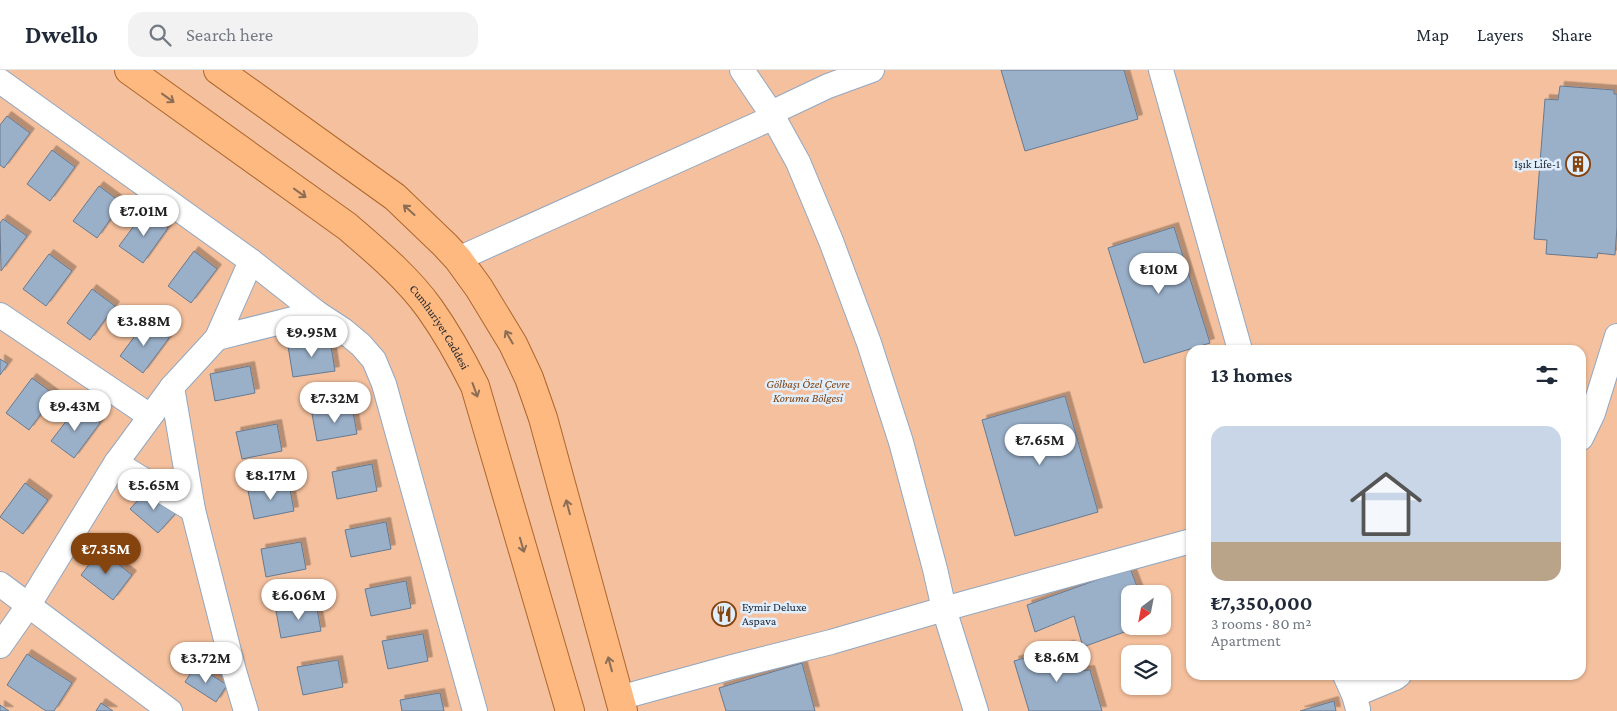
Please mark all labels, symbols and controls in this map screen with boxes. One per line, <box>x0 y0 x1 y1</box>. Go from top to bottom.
search box <box>128 12 478 57</box>
text: Dwello <box>25 21 98 48</box>
icon: search <box>146 21 174 49</box>
text: Search here <box>186 24 273 45</box>
text: Map <box>1416 25 1449 45</box>
text: Layers <box>1477 25 1524 45</box>
text: Share <box>1552 25 1592 45</box>
one-way arrow <box>161 93 175 103</box>
building icon: Işık Life-1 <box>1565 151 1591 177</box>
place label: Işık Life-1 <box>1514 157 1560 171</box>
one-way arrow <box>293 188 307 198</box>
pin: ₺7.01M <box>103 194 185 237</box>
text: ₺7.01M <box>120 202 168 219</box>
one-way arrow <box>403 204 416 216</box>
pin: ₺10M <box>1129 252 1189 295</box>
text: ₺10M <box>1140 260 1178 277</box>
street label: Cumhuriyet Caddesi <box>407 282 472 372</box>
pin: ₺3.88M <box>103 304 185 347</box>
text: ₺3.88M <box>118 312 170 329</box>
pin: ₺9.95M <box>271 316 353 358</box>
text: ₺9.95M <box>287 323 337 340</box>
one-way arrow <box>504 330 514 345</box>
icon: filters <box>1533 361 1561 389</box>
text: 13 homes <box>1211 363 1292 387</box>
park label: Gölbaşı Özel Çevre Koruma Bölgesi <box>766 377 850 405</box>
one-way arrow <box>471 381 481 397</box>
pin: ₺7.32M <box>294 382 376 424</box>
text: ₺7.32M <box>311 389 359 406</box>
pin: ₺9.43M <box>34 390 116 432</box>
text: ₺9.43M <box>50 397 100 414</box>
pin: ₺7.65M <box>999 424 1081 466</box>
text: ₺7.65M <box>1016 431 1064 448</box>
pin: ₺8.17M <box>230 458 312 501</box>
icon: home <box>1341 459 1431 549</box>
text: ₺8.17M <box>246 466 296 483</box>
pin: ₺5.65M <box>113 468 195 511</box>
text: ₺5.65M <box>129 476 179 493</box>
one-way arrow <box>562 499 572 515</box>
pin: ₺7.35M <box>65 532 147 575</box>
one-way arrow <box>518 537 528 553</box>
text: ₺7.35M <box>82 540 130 557</box>
pin: ₺6.06M <box>258 578 340 621</box>
north arrow <box>1121 585 1171 635</box>
map controls <box>1121 585 1171 695</box>
text: ₺6.06M <box>272 586 326 603</box>
text: ₺7,350,000 <box>1211 591 1312 615</box>
place label: Eymir Deluxe Aspava <box>742 600 807 628</box>
restaurant icon: Eymir Deluxe Aspava <box>711 601 737 627</box>
text: 3 rooms · 80 m² <box>1211 615 1312 632</box>
text: Apartment <box>1211 632 1281 649</box>
pin: ₺8.6M <box>1022 640 1092 683</box>
pin: ₺3.72M <box>165 642 247 684</box>
button: layers <box>1121 645 1171 695</box>
text: ₺8.6M <box>1035 648 1079 665</box>
text: ₺3.72M <box>181 649 231 666</box>
one-way arrow <box>605 656 614 672</box>

